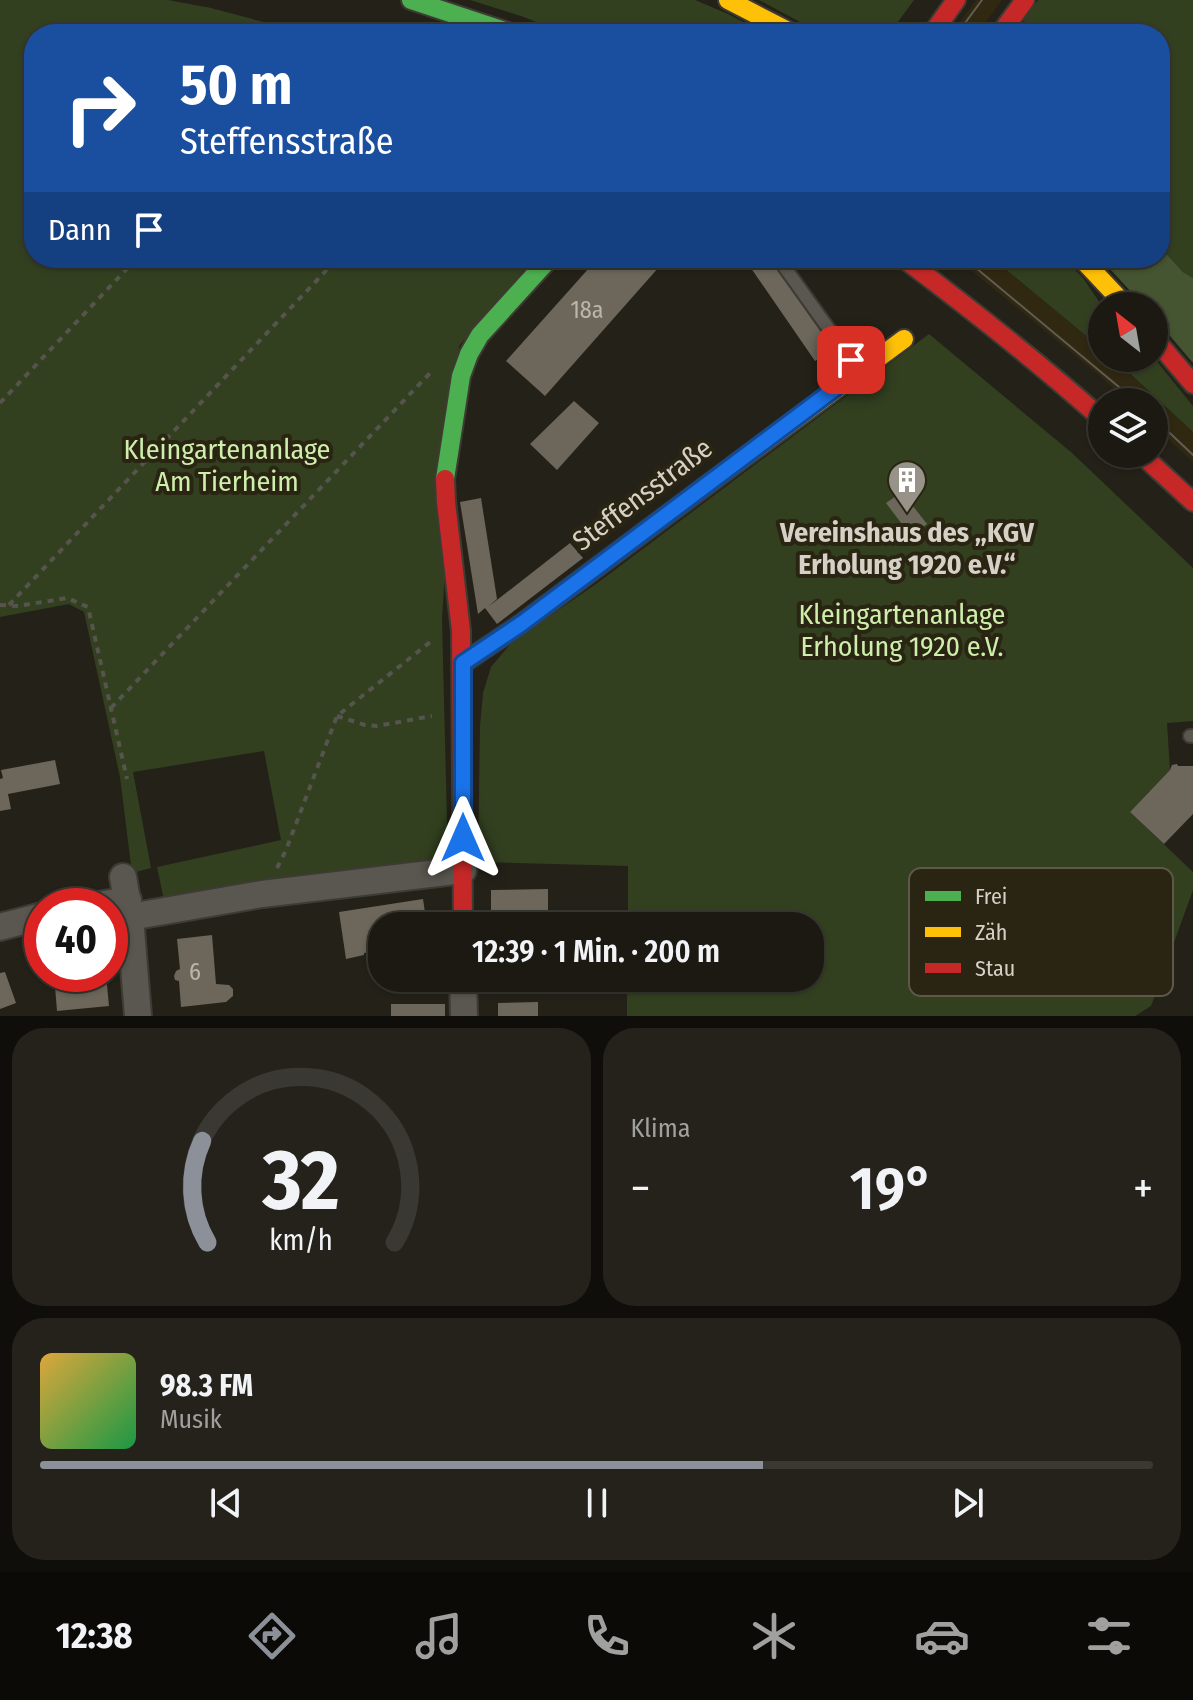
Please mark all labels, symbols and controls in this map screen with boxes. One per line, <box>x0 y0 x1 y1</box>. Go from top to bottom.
text: 50 m <box>180 52 292 119</box>
icon: right <box>48 56 152 160</box>
text: Steffensstraße <box>180 120 394 164</box>
icon: arrive <box>127 208 171 252</box>
text: Dann <box>48 212 111 248</box>
north arrow <box>1088 292 1168 372</box>
map controls <box>1088 292 1168 468</box>
house number: 18a <box>570 296 604 324</box>
pin <box>817 326 885 394</box>
icon: arrive <box>829 338 873 382</box>
button: layers <box>1088 388 1168 468</box>
street label: Steffensstraße <box>566 431 719 558</box>
park label: Kleingartenanlage Am Tierheim <box>124 433 330 498</box>
building icon: Vereinshaus des „KGV Erholung 1920 e.V.“ <box>886 459 928 514</box>
place label: Vereinshaus des „KGV Erholung 1920 e.V.“ <box>779 516 1035 581</box>
park label: Kleingartenanlage Erholung 1920 e.V. <box>799 598 1005 663</box>
position arrow <box>421 796 505 880</box>
legend <box>909 868 1173 996</box>
text: Frei <box>975 883 1007 910</box>
speed limit sign: 40 <box>24 888 128 992</box>
text: Zäh <box>975 919 1007 946</box>
text: 12:39 · 1 Min. · 200 m <box>472 934 720 970</box>
text: Stau <box>975 955 1015 982</box>
house number: 6 <box>189 958 201 986</box>
text: Klima <box>631 1113 690 1144</box>
text: 32 <box>262 1131 340 1231</box>
text: 19° <box>850 1153 933 1225</box>
text: − <box>631 1162 650 1215</box>
text: + <box>1133 1162 1153 1215</box>
text: km/h <box>269 1223 333 1258</box>
text: 98.3 FM <box>160 1368 253 1404</box>
text: Musik <box>160 1404 222 1435</box>
icon: previous <box>204 1481 248 1525</box>
icon: pause <box>575 1481 619 1525</box>
icon: next <box>946 1481 990 1525</box>
icon: directions <box>244 1608 300 1664</box>
icon: music <box>411 1608 467 1664</box>
icon: phone <box>579 1608 635 1664</box>
icon: climate <box>746 1608 802 1664</box>
icon: car <box>914 1608 970 1664</box>
icon: filters <box>1081 1608 1137 1664</box>
text: 12:38 <box>56 1614 132 1658</box>

